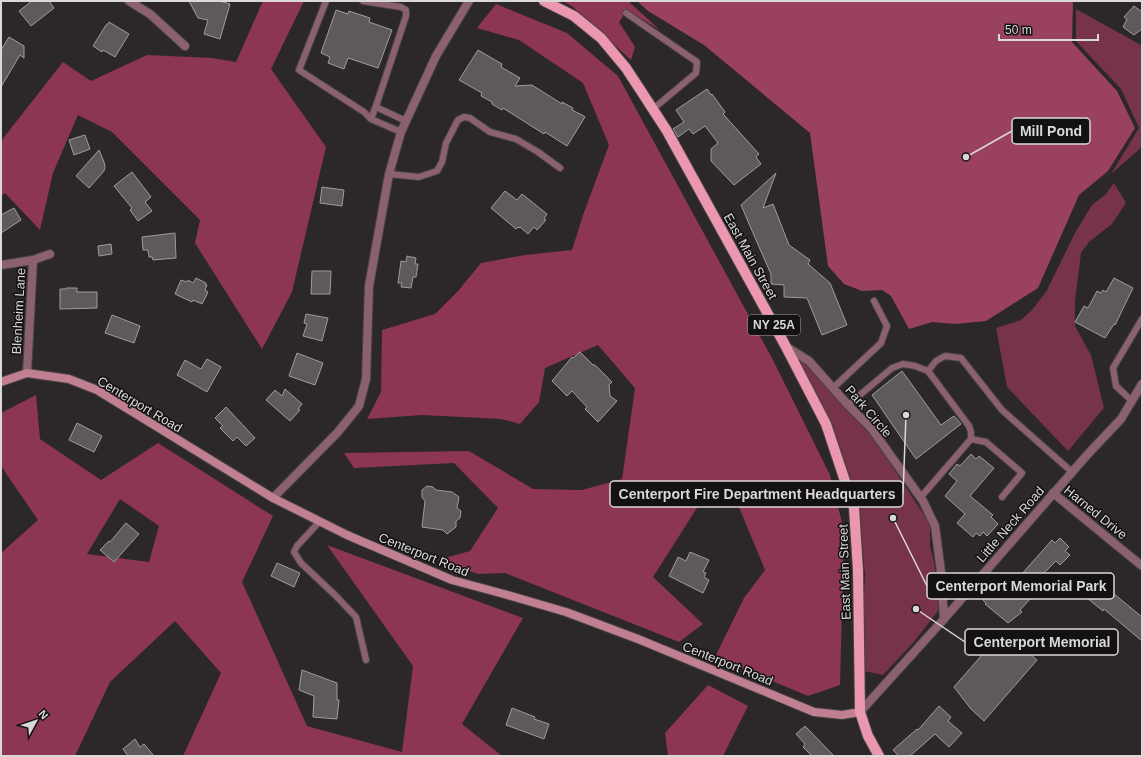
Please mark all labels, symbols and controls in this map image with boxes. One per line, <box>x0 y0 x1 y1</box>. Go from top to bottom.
scale bar <box>999 16 1098 42</box>
text: 50 m <box>1005 23 1032 37</box>
callout: Mill Pond <box>1012 118 1090 144</box>
text: Mill Pond <box>1020 123 1082 139</box>
street label: East Main Street <box>721 211 781 302</box>
street label: Blenheim Lane <box>9 267 28 355</box>
road number: NY 25A <box>748 315 800 335</box>
street label: Centerport Road <box>95 373 185 436</box>
street label: Park Circle <box>842 382 895 440</box>
callout: Centerport Fire Department Headquarters <box>610 481 903 507</box>
street label: Harned Drive <box>1061 482 1130 542</box>
street label: Little Neck Road <box>973 483 1047 565</box>
text: Centerport Fire Department Headquarters <box>619 486 896 502</box>
street label: East Main Street <box>835 523 854 620</box>
street label: Centerport Road <box>376 530 471 579</box>
callout: Centerport Memorial Park <box>927 573 1114 599</box>
text: Centerport Memorial Park <box>935 578 1107 594</box>
callout: Centerport Memorial <box>965 629 1118 655</box>
text: Centerport Memorial <box>974 634 1110 650</box>
street label: Centerport Road <box>680 639 775 688</box>
north arrow <box>16 701 56 741</box>
text: N <box>37 708 51 722</box>

